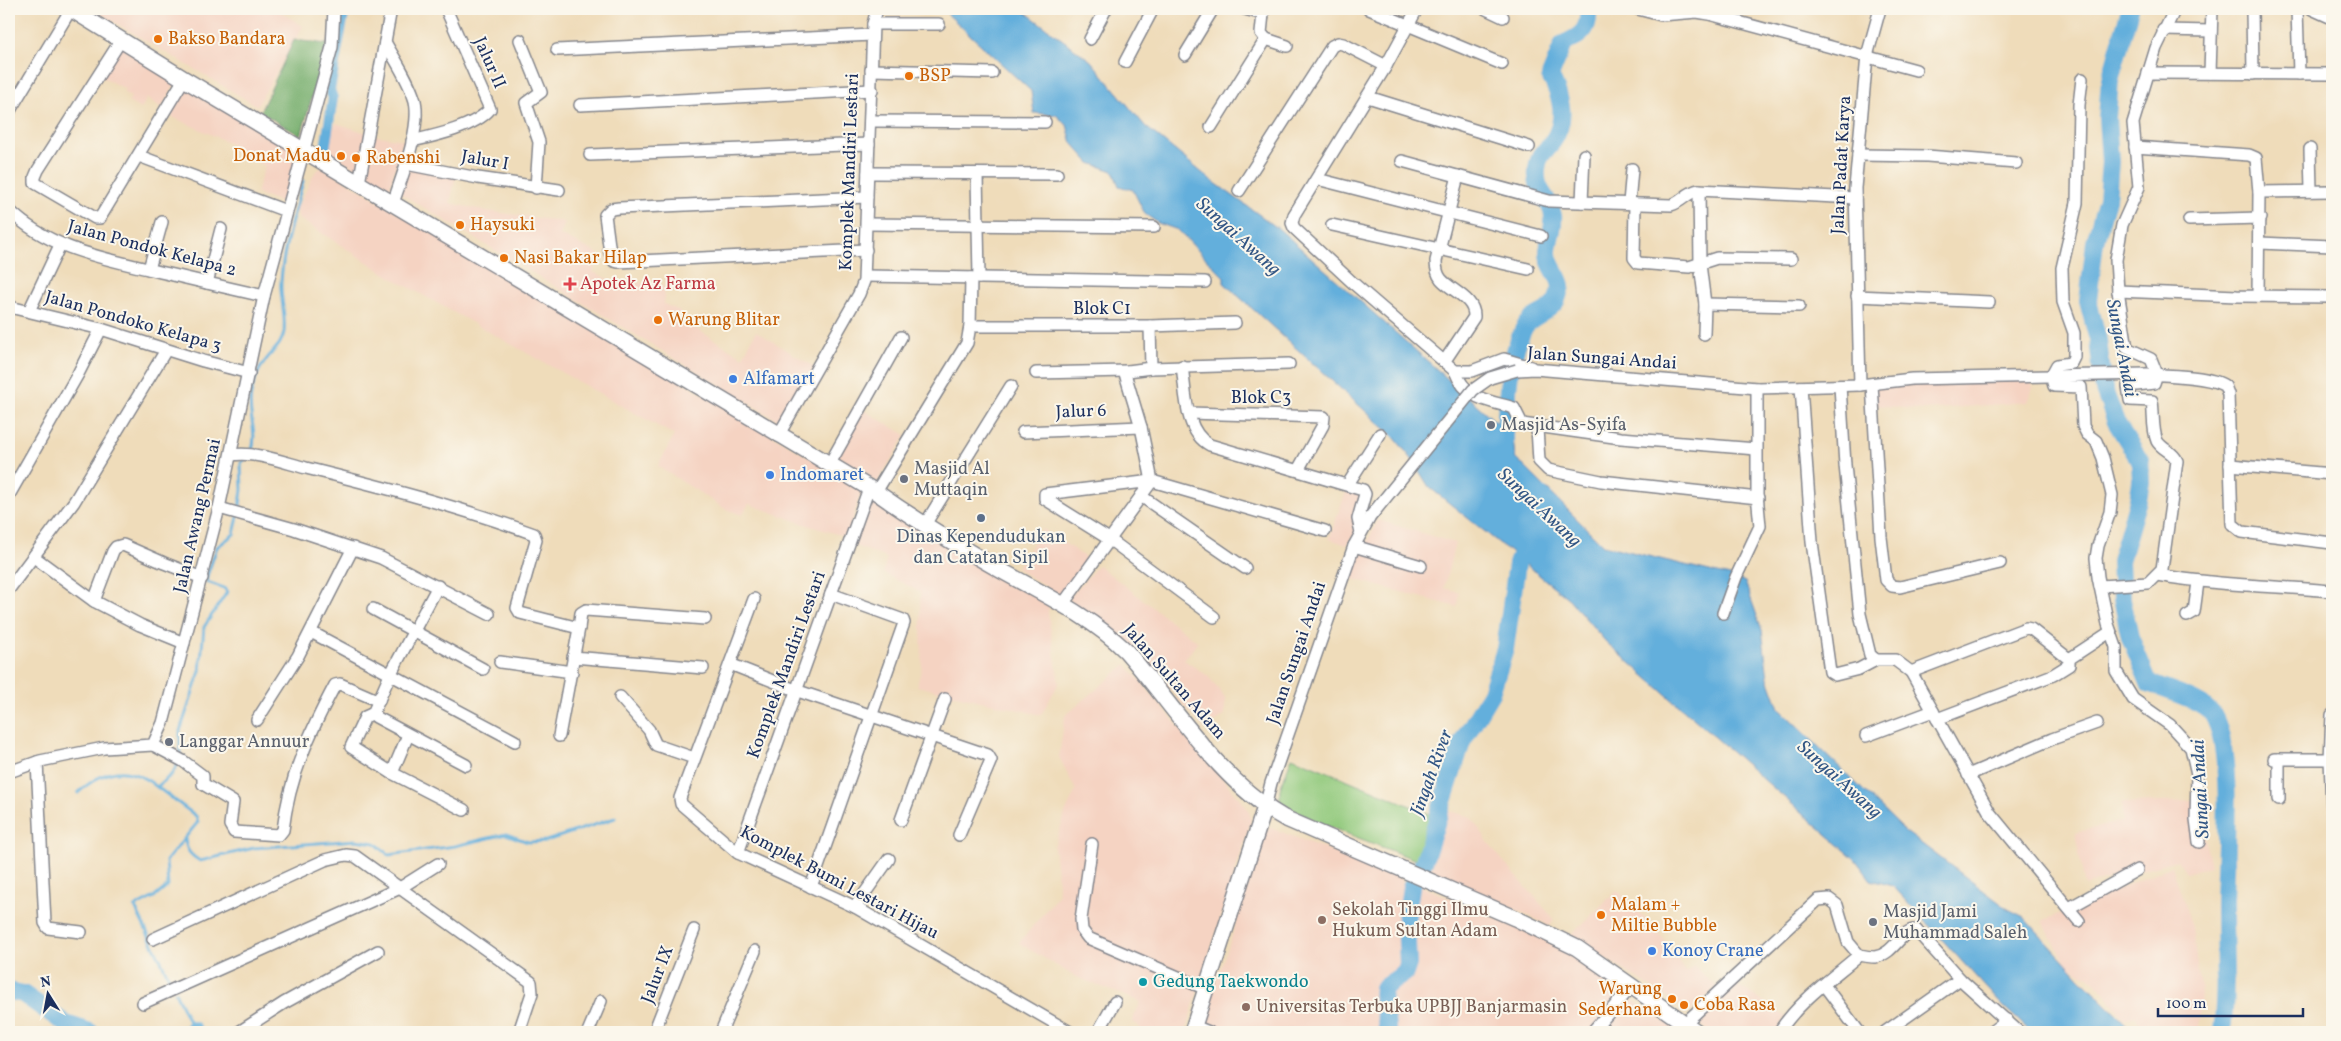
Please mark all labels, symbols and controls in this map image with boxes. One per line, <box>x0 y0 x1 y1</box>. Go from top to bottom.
place label: Bakso Bandara <box>168 27 285 52</box>
marker: Bakso Bandara <box>152 33 164 45</box>
street label: Jalur II <box>467 33 511 93</box>
place label: BSP <box>919 64 951 89</box>
marker: BSP <box>903 70 915 82</box>
street label: Komplek Mandiri Lestari <box>834 73 866 271</box>
street label: Jalan Padat Karya <box>1826 95 1858 235</box>
place label: Donat Madu <box>233 144 331 169</box>
street label: Jalur I <box>459 145 511 177</box>
place label: Rabenshi <box>366 146 440 171</box>
marker: Donat Madu <box>335 150 347 162</box>
marker: Rabenshi <box>350 152 362 164</box>
water label: Sungai Awang <box>1190 192 1286 282</box>
place label: Haysuki <box>470 213 535 238</box>
street label: Jalan Pondok Kelapa 2 <box>65 214 239 284</box>
marker: Haysuki <box>454 219 466 231</box>
place label: Nasi Bakar Hilap <box>514 246 647 271</box>
marker: Nasi Bakar Hilap <box>498 252 510 264</box>
place label: Apotek Az Farma <box>580 272 716 297</box>
marker: Apotek Az Farma <box>564 278 576 290</box>
street label: Jalan Pondoko Kelapa 3 <box>42 285 224 359</box>
street label: Blok C1 <box>1073 297 1131 322</box>
water label: Sungai Andai <box>2099 297 2143 399</box>
place label: Warung Blitar <box>668 308 780 333</box>
marker: Warung Blitar <box>652 314 664 326</box>
street label: Jalan Sungai Andai <box>1527 341 1677 377</box>
place label: Alfamart <box>743 367 815 392</box>
marker: Alfamart <box>727 373 739 385</box>
street label: Blok C3 <box>1231 386 1291 411</box>
street label: Jalur 6 <box>1055 399 1107 425</box>
place label: Masjid As-Syifa <box>1501 413 1627 438</box>
marker: Masjid As-Syifa <box>1485 419 1497 431</box>
street label: Jalan Awang Permai <box>168 436 228 596</box>
place label: Masjid Al Muttaqin <box>914 457 990 503</box>
water label: Sungai Awang <box>1491 462 1587 554</box>
place label: Indomaret <box>780 463 864 488</box>
marker: Indomaret <box>764 469 776 481</box>
marker: Masjid Al Muttaqin <box>898 473 910 485</box>
marker: Dinas Kependudukan dan Catatan Sipil <box>975 512 987 524</box>
place label: Dinas Kependudukan dan Catatan Sipil <box>896 525 1066 571</box>
street label: Komplek Mandiri Lestari <box>741 568 833 762</box>
street label: Jalan Sungai Andai <box>1261 578 1333 728</box>
street label: Jalan Sultan Adam <box>1117 619 1231 745</box>
water label: Jingah River <box>1404 725 1460 822</box>
place label: Langgar Annuur <box>179 730 310 755</box>
water label: Sungai Awang <box>1791 735 1887 825</box>
marker: Langgar Annuur <box>163 736 175 748</box>
water label: Sungai Andai <box>2185 739 2217 839</box>
street label: Komplek Bumi Lestari Hijau <box>735 820 943 946</box>
place label: Malam + Miltie Bubble <box>1611 893 1717 939</box>
place label: Sekolah Tinggi Ilmu Hukum Sultan Adam <box>1332 898 1498 944</box>
place label: Masjid Jami Muhammad Saleh <box>1883 900 2028 946</box>
marker: Malam + Miltie Bubble <box>1595 909 1607 921</box>
marker: Sekolah Tinggi Ilmu Hukum Sultan Adam <box>1316 914 1328 926</box>
marker: Masjid Jami Muhammad Saleh <box>1867 916 1879 928</box>
place label: Konoy Crane <box>1662 939 1764 964</box>
street label: Jalur IX <box>636 943 680 1007</box>
marker: Konoy Crane <box>1646 945 1658 957</box>
north arrow <box>22 968 72 1018</box>
place label: Gedung Taekwondo <box>1153 970 1309 995</box>
text: N <box>39 972 53 993</box>
marker: Gedung Taekwondo <box>1137 976 1149 988</box>
place label: Warung Sederhana <box>1578 977 1662 1023</box>
scale bar <box>2158 986 2304 1018</box>
marker: Warung Sederhana <box>1666 993 1678 1005</box>
place label: Coba Rasa <box>1694 993 1776 1018</box>
text: 100 m <box>2166 994 2206 1015</box>
place label: Universitas Terbuka UPBJJ Banjarmasin <box>1256 995 1567 1020</box>
marker: Coba Rasa <box>1678 999 1690 1011</box>
marker: Universitas Terbuka UPBJJ Banjarmasin <box>1240 1001 1252 1013</box>

